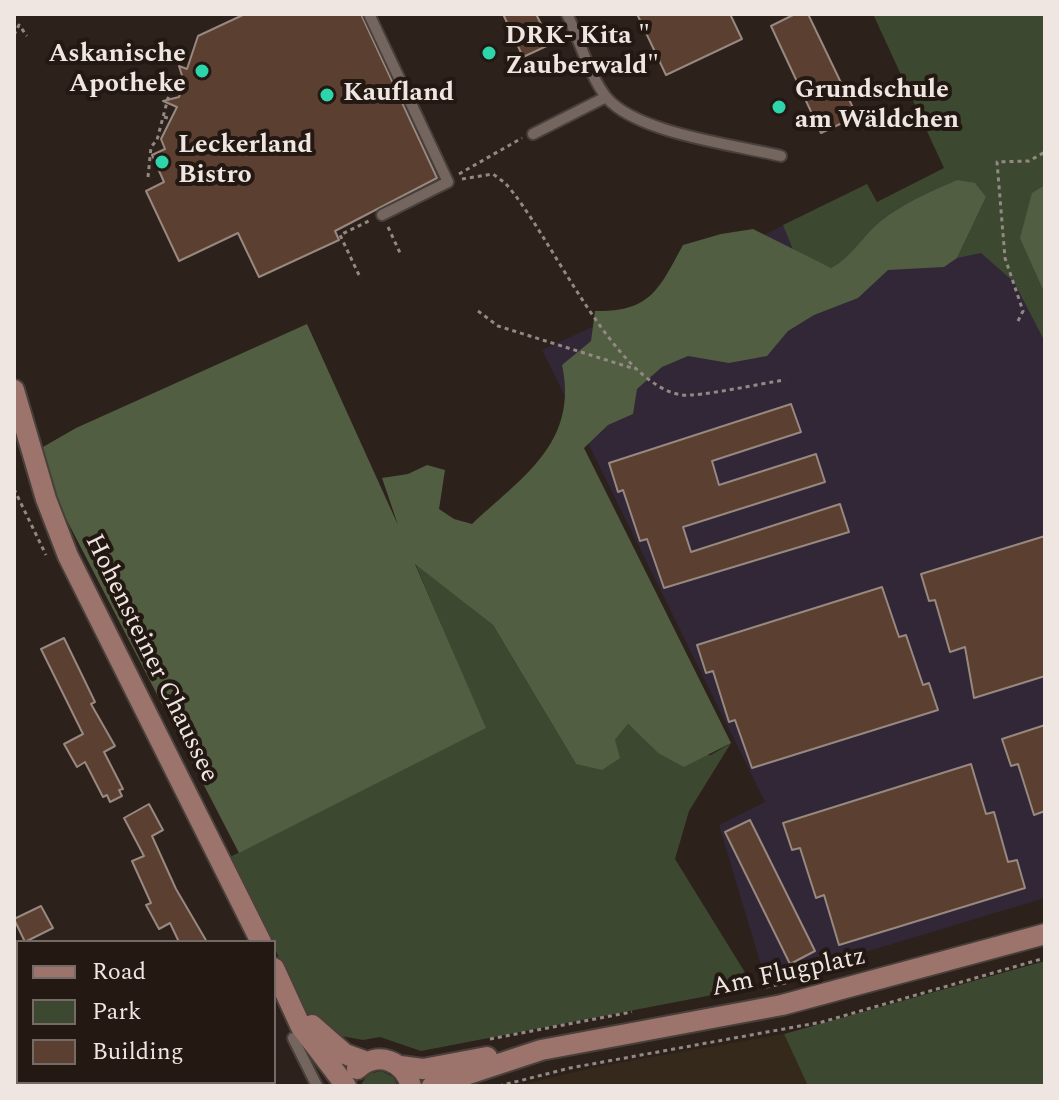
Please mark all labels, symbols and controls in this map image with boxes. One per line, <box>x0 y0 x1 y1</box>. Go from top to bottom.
place label: DRK- Kita " Zauberwald" <box>505 22 659 84</box>
place label: Askanische Apotheke <box>48 40 186 102</box>
marker: DRK- Kita " Zauberwald" <box>480 44 498 62</box>
marker: Askanische Apotheke <box>193 62 211 80</box>
place label: Grundschule am Wäldchen <box>795 76 959 138</box>
place label: Kaufland <box>343 79 454 111</box>
marker: Kaufland <box>318 86 336 104</box>
marker: Grundschule am Wäldchen <box>770 98 788 116</box>
place label: Leckerland Bistro <box>178 131 313 192</box>
marker: Leckerland Bistro <box>153 153 171 171</box>
street label: Hohensteiner Chaussee <box>76 530 224 788</box>
legend <box>16 940 276 1084</box>
street label: Am Flugplatz <box>709 942 869 1006</box>
text: Road <box>92 954 146 990</box>
text: Park <box>92 994 142 1030</box>
text: Building <box>92 1034 184 1070</box>

